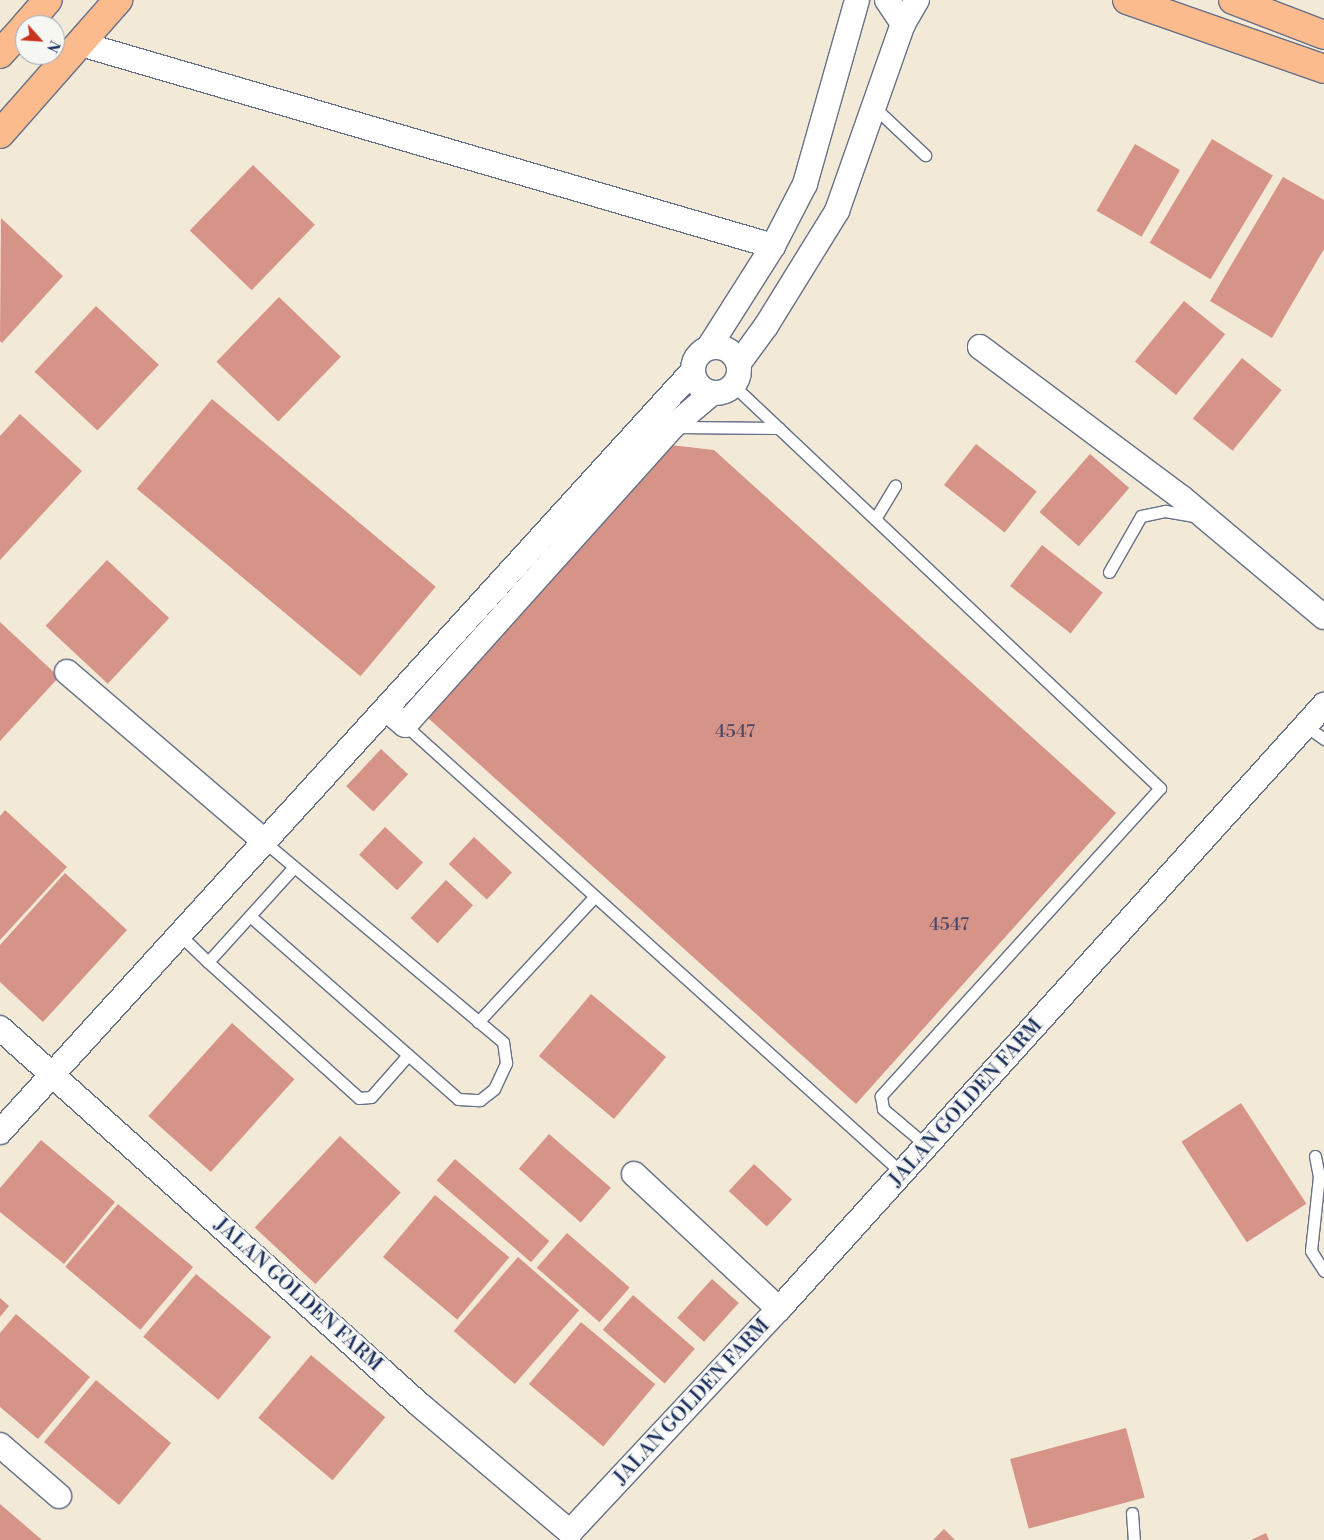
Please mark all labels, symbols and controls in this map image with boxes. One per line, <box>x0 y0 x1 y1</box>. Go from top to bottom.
north arrow <box>15 15 65 65</box>
text: N <box>42 37 63 55</box>
house number: 4547 <box>715 721 755 743</box>
house number: 4547 <box>929 914 969 936</box>
street label: JALAN GOLDEN FARM <box>884 1014 1048 1192</box>
street label: JALAN GOLDEN FARM <box>209 1213 387 1377</box>
street label: JALAN GOLDEN FARM <box>609 1314 775 1490</box>

